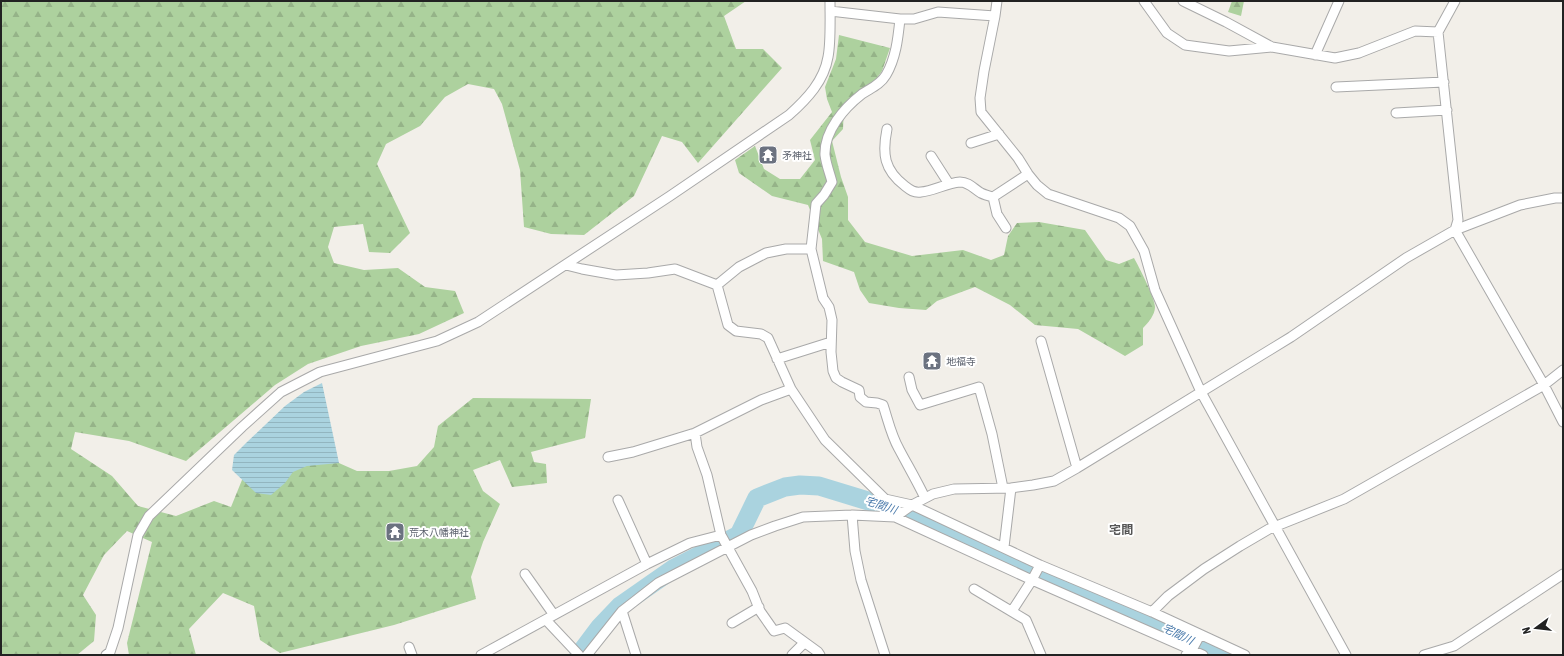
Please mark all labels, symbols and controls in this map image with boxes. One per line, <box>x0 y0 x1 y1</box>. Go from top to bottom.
temple icon: 矛神社 <box>757 144 779 166</box>
place label: 矛神社 <box>782 150 812 161</box>
temple icon: 地福寺 <box>921 350 943 372</box>
place label: 地福寺 <box>946 356 976 367</box>
water label: 宅間川 <box>863 494 899 516</box>
temple icon: 荒木八幡神社 <box>384 521 406 543</box>
district label: 宅間 <box>1109 523 1133 537</box>
place label: 荒木八幡神社 <box>409 527 469 538</box>
north arrow <box>1516 608 1556 648</box>
water label: 宅間川 <box>1161 621 1196 647</box>
text: N <box>1520 626 1533 635</box>

